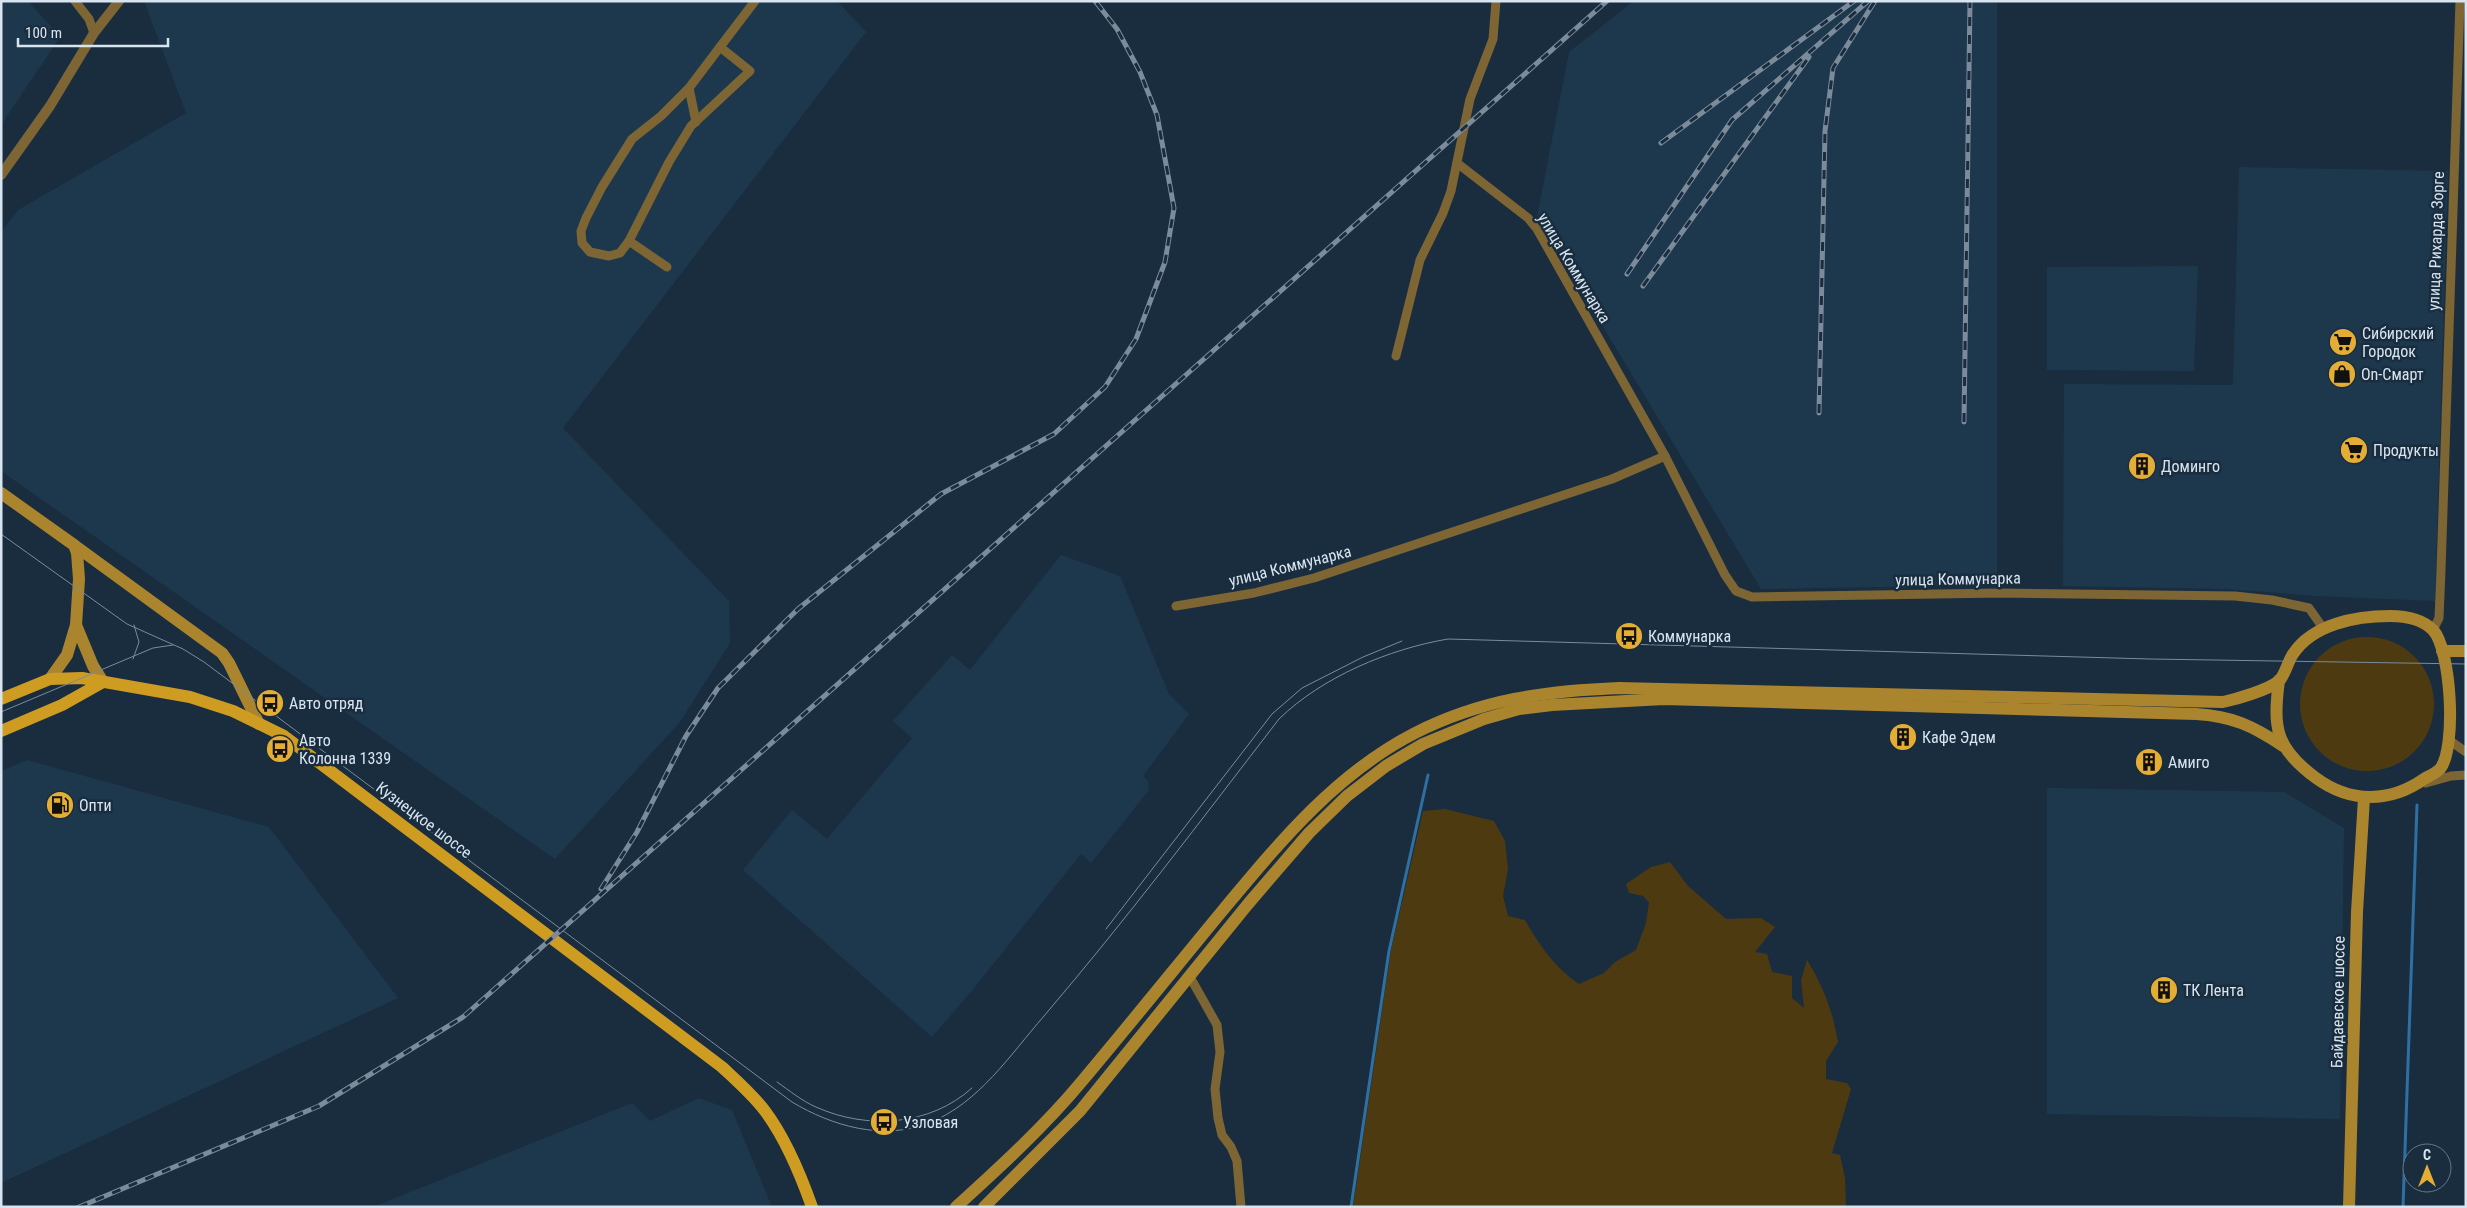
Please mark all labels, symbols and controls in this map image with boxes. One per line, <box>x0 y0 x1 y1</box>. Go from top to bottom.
scale bar <box>18 15 168 47</box>
text: 100 m <box>25 24 62 42</box>
street label: улица Рихарда Зорге <box>2424 171 2448 311</box>
street label: улица Коммунарка <box>1534 209 1614 327</box>
place label: Сибирский Городок <box>2362 324 2434 361</box>
supermarket icon: Сибирский Городок <box>2328 327 2358 357</box>
shop icon: On-Смарт <box>2327 359 2357 389</box>
place label: On-Смарт <box>2361 365 2424 384</box>
supermarket icon: Продукты <box>2339 435 2369 465</box>
place label: Продукты <box>2373 441 2439 460</box>
building icon: Доминго <box>2127 451 2157 481</box>
place label: Доминго <box>2161 457 2220 476</box>
street label: улица Коммунарка <box>1227 542 1353 590</box>
street label: улица Коммунарка <box>1895 568 2021 590</box>
bus stop icon: Коммунарка <box>1614 621 1644 651</box>
place label: Коммунарка <box>1648 627 1731 646</box>
bus stop icon: Авто отряд <box>255 688 285 718</box>
place label: Авто отряд <box>289 694 364 713</box>
building icon: Кафе Эдем <box>1888 722 1918 752</box>
place label: Кафе Эдем <box>1922 728 1996 747</box>
place label: Авто Колонна 1339 <box>299 731 391 768</box>
bus stop icon: Авто Колонна 1339 <box>265 734 295 764</box>
building icon: Амиго <box>2134 747 2164 777</box>
place label: Амиго <box>2168 753 2210 772</box>
street label: Кузнецкое шоссе <box>372 778 476 862</box>
fuel station icon: Опти <box>45 790 75 820</box>
place label: Опти <box>79 796 112 815</box>
street label: Байдаевское шоссе <box>2327 936 2349 1068</box>
building icon: ТК Лента <box>2149 975 2179 1005</box>
place label: ТК Лента <box>2183 981 2244 1000</box>
bus stop icon: Узловая <box>869 1107 899 1137</box>
place label: Узловая <box>903 1113 958 1132</box>
north arrow <box>2402 1143 2452 1193</box>
text: С <box>2423 1147 2431 1163</box>

